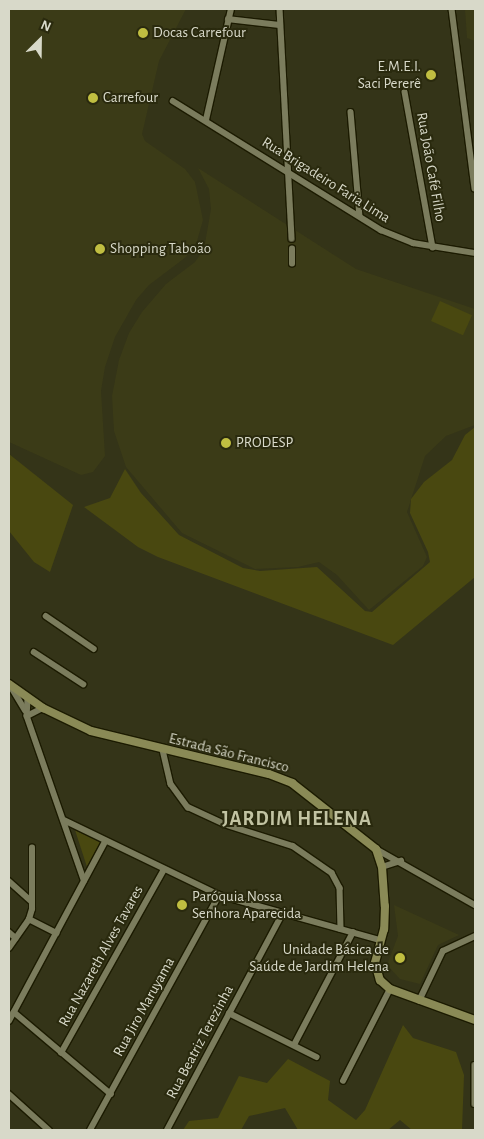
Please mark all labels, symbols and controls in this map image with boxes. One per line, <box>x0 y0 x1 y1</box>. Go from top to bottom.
north arrow <box>15 15 65 65</box>
text: N <box>39 18 53 35</box>
place label: Docas Carrefour <box>153 24 246 42</box>
marker: Docas Carrefour <box>137 27 149 39</box>
place label: E.M.E.I. Saci Pererê <box>358 57 421 92</box>
marker: E.M.E.I. Saci Pererê <box>425 69 437 81</box>
place label: Carrefour <box>103 89 158 107</box>
marker: Carrefour <box>87 92 99 104</box>
street label: Rua João Café Filho <box>413 111 449 223</box>
street label: Rua Brigadeiro Faria Lima <box>258 133 394 227</box>
place label: Shopping Taboão <box>110 240 211 258</box>
marker: Shopping Taboão <box>94 243 106 255</box>
place label: PRODESP <box>236 434 293 452</box>
marker: PRODESP <box>220 437 232 449</box>
street label: Estrada São Francisco <box>167 729 291 777</box>
district label: JARDIM HELENA <box>220 807 374 831</box>
street label: Rua Nazareth Alves Tavares <box>55 882 147 1030</box>
place label: Paróquia Nossa Senhora Aparecida <box>192 887 301 922</box>
marker: Paróquia Nossa Senhora Aparecida <box>176 899 188 911</box>
place label: Unidade Básica de Saúde de Jardim Helena <box>249 940 389 975</box>
marker: Unidade Básica de Saúde de Jardim Helena <box>393 951 407 965</box>
street label: Rua Jiro Maruyama <box>109 954 179 1060</box>
street label: Rua Beatriz Terezinha <box>162 982 238 1102</box>

